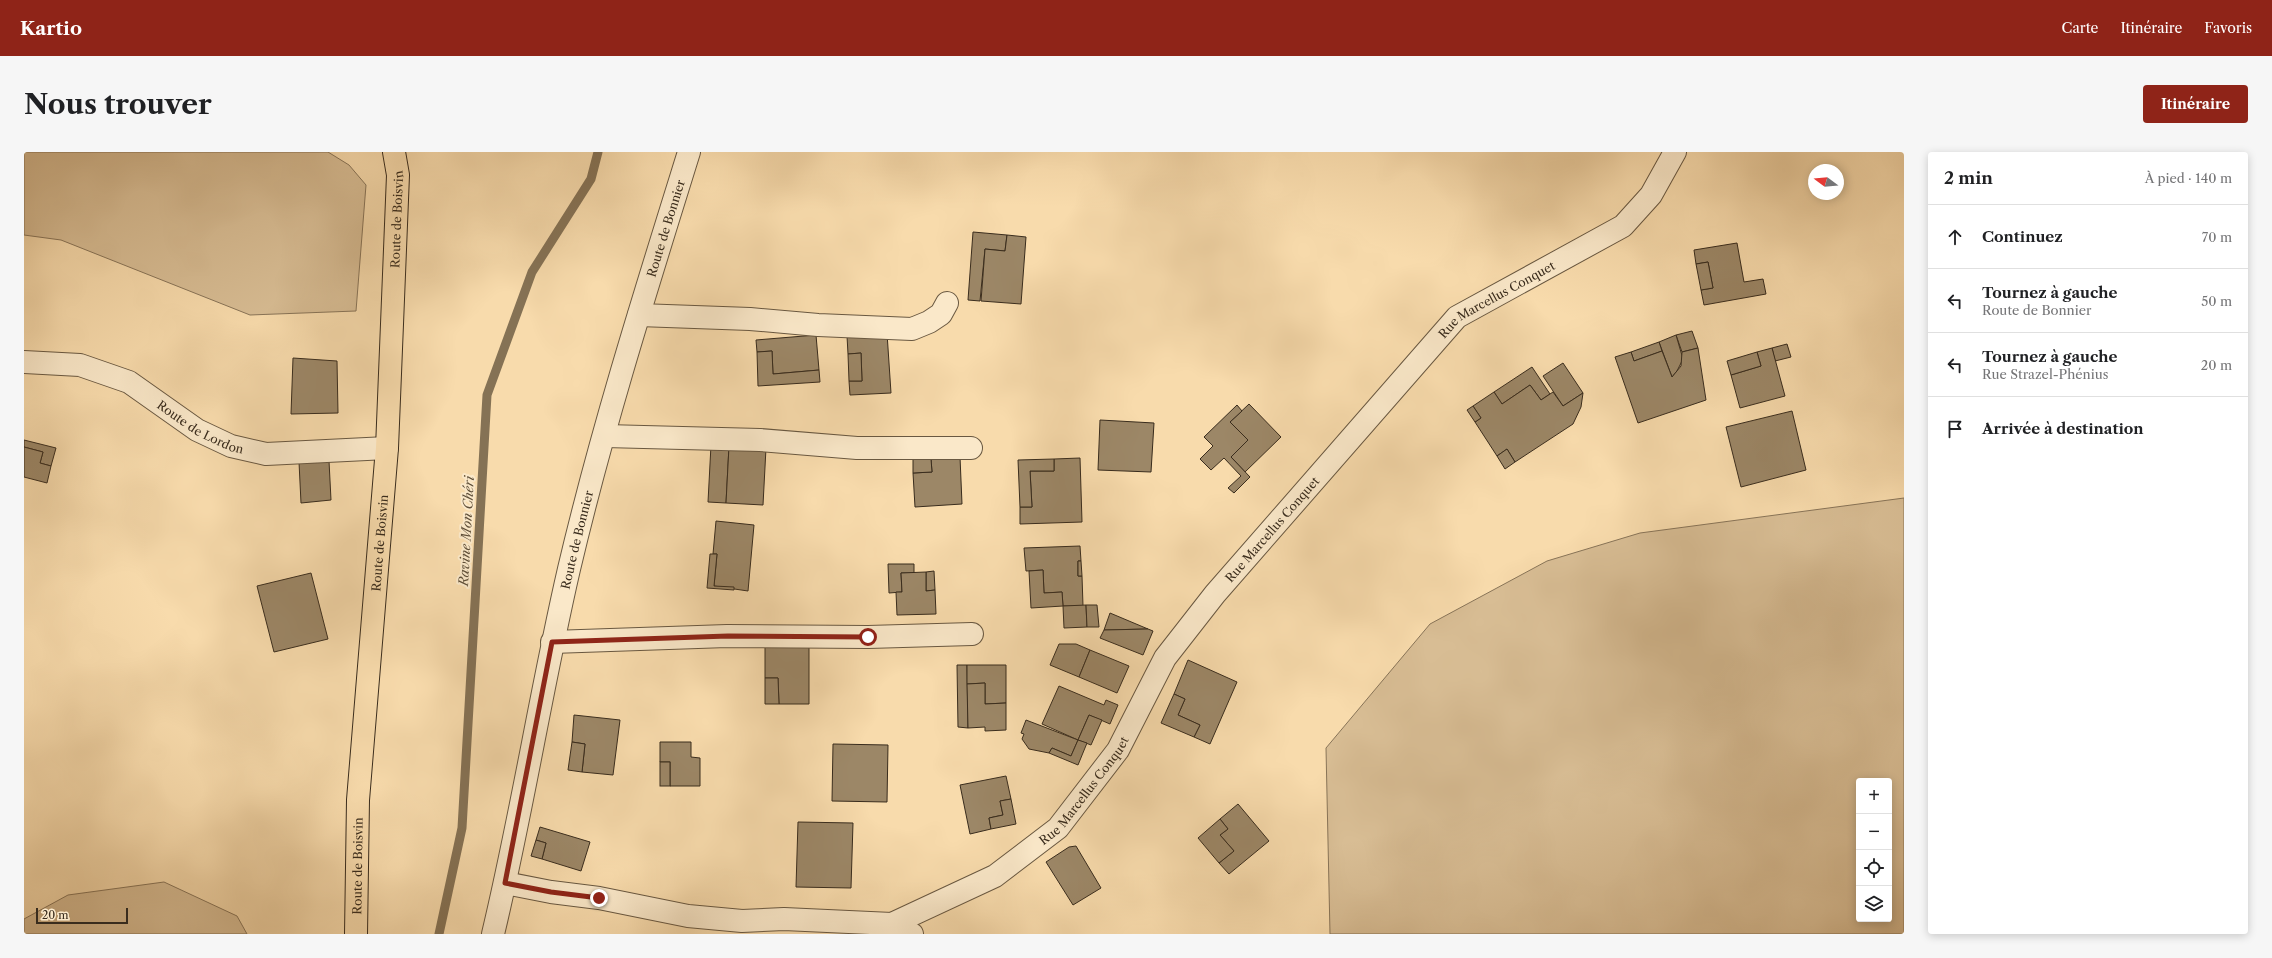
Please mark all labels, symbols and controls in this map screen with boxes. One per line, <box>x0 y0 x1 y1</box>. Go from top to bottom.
text: Kartio <box>20 17 82 40</box>
text: Carte <box>2062 19 2098 37</box>
text: Itinéraire <box>2120 19 2182 37</box>
text: Favoris <box>2204 19 2252 37</box>
button: Itinéraire <box>2143 85 2248 123</box>
text: Nous trouver <box>24 87 212 121</box>
north arrow <box>1808 164 1844 200</box>
text: 2 min <box>1944 168 1993 188</box>
street label: Route de Boisvin <box>387 169 406 268</box>
text: À pied · 140 m <box>2145 170 2232 186</box>
street label: Route de Bonnier <box>643 178 687 279</box>
icon: ahead <box>1944 226 1966 248</box>
text: Continuez <box>1982 227 2063 246</box>
text: 70 m <box>2202 229 2232 245</box>
street label: Rue Marcellus Conquet <box>1435 257 1558 341</box>
text: Tournez à gauche <box>1982 283 2118 302</box>
icon: left <box>1944 290 1966 312</box>
text: 50 m <box>2201 293 2232 309</box>
text: Route de Bonnier <box>1982 302 2091 318</box>
text: Tournez à gauche <box>1982 347 2118 366</box>
icon: left <box>1944 354 1966 376</box>
text: 20 m <box>2201 357 2232 373</box>
text: Rue Strazel-Phénius <box>1982 366 2108 382</box>
street label: Route de Lordon <box>154 397 246 456</box>
icon: arrive <box>1944 418 1966 440</box>
text: Arrivée à destination <box>1982 419 2144 438</box>
street label: Rue Marcellus Conquet <box>1222 473 1322 585</box>
water label: Ravine Mon Chéri <box>455 475 477 587</box>
street label: Route de Bonnier <box>557 489 596 591</box>
street label: Route de Boisvin <box>368 493 391 592</box>
route start <box>859 628 877 646</box>
street label: Rue Marcellus Conquet <box>1036 733 1132 848</box>
map controls <box>1856 778 1892 922</box>
button: + <box>1856 778 1892 814</box>
button: − <box>1856 814 1892 850</box>
street label: Route de Boisvin <box>349 817 365 915</box>
button: locate <box>1856 850 1892 886</box>
button: layers <box>1856 886 1892 922</box>
route end <box>590 889 608 907</box>
scale bar <box>36 906 128 925</box>
text: 20 m <box>42 908 68 922</box>

